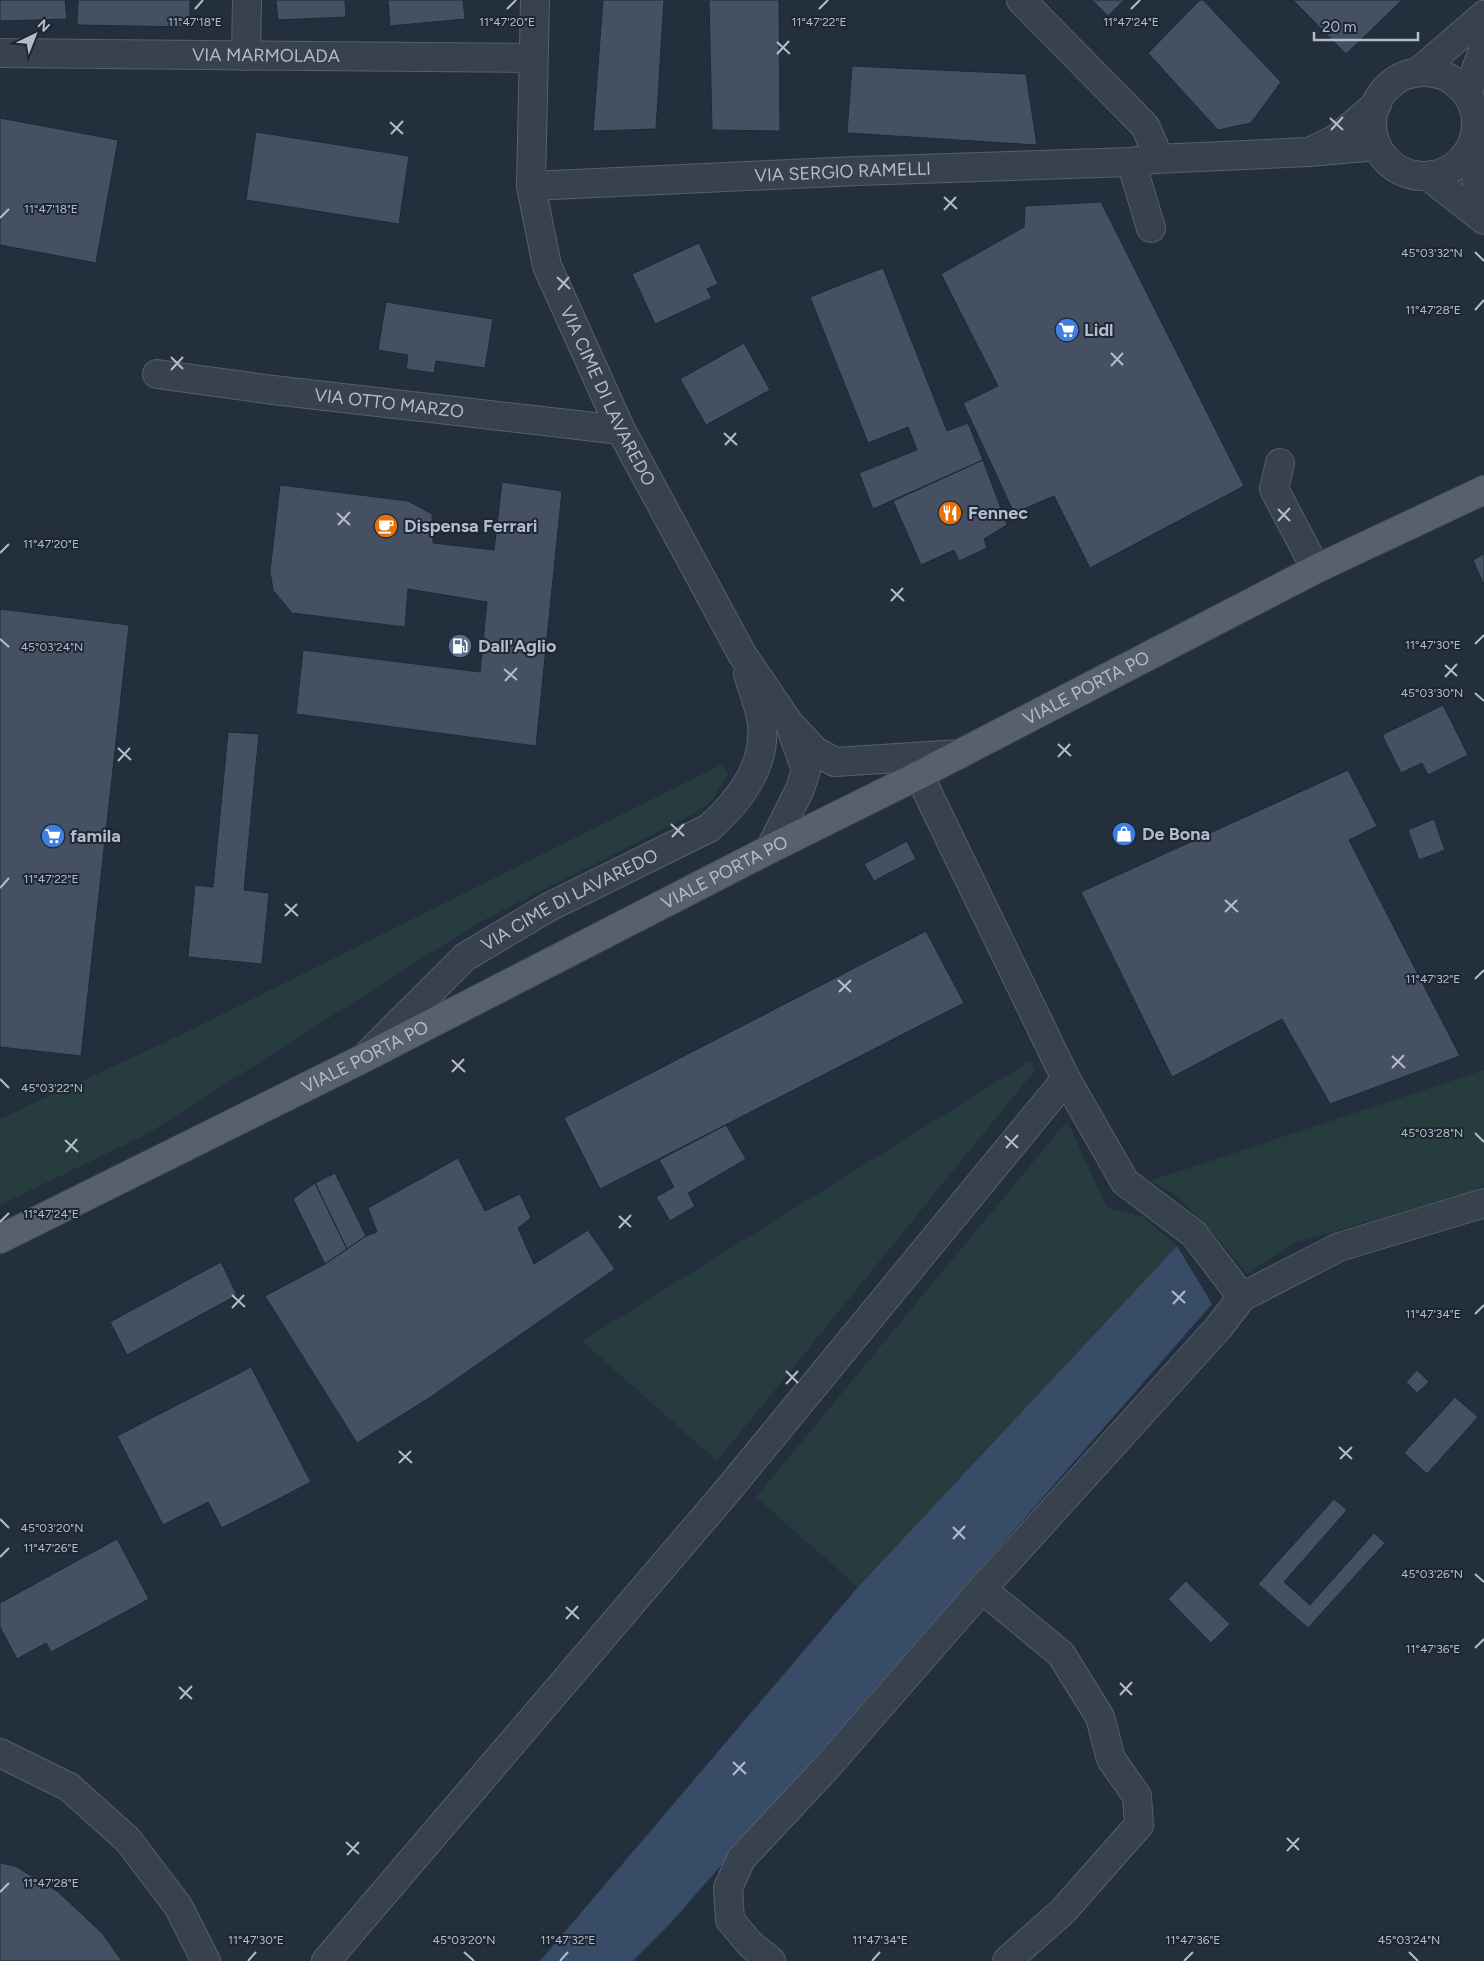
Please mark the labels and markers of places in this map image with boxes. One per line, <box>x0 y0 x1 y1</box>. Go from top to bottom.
supermarket icon: Lidl <box>1054 317 1080 343</box>
place label: Lidl <box>1084 319 1114 341</box>
restaurant icon: Fennec <box>937 500 963 526</box>
place label: Fennec <box>968 502 1028 524</box>
cafe icon: Dispensa Ferrari <box>373 513 399 539</box>
place label: Dispensa Ferrari <box>404 515 538 537</box>
fuel station icon: Dall'Aglio <box>447 633 473 659</box>
place label: Dall'Aglio <box>478 635 557 657</box>
shop icon: De Bona <box>1111 821 1137 847</box>
supermarket icon: famila <box>40 823 66 849</box>
place label: De Bona <box>1142 823 1210 845</box>
place label: famila <box>70 825 121 847</box>

